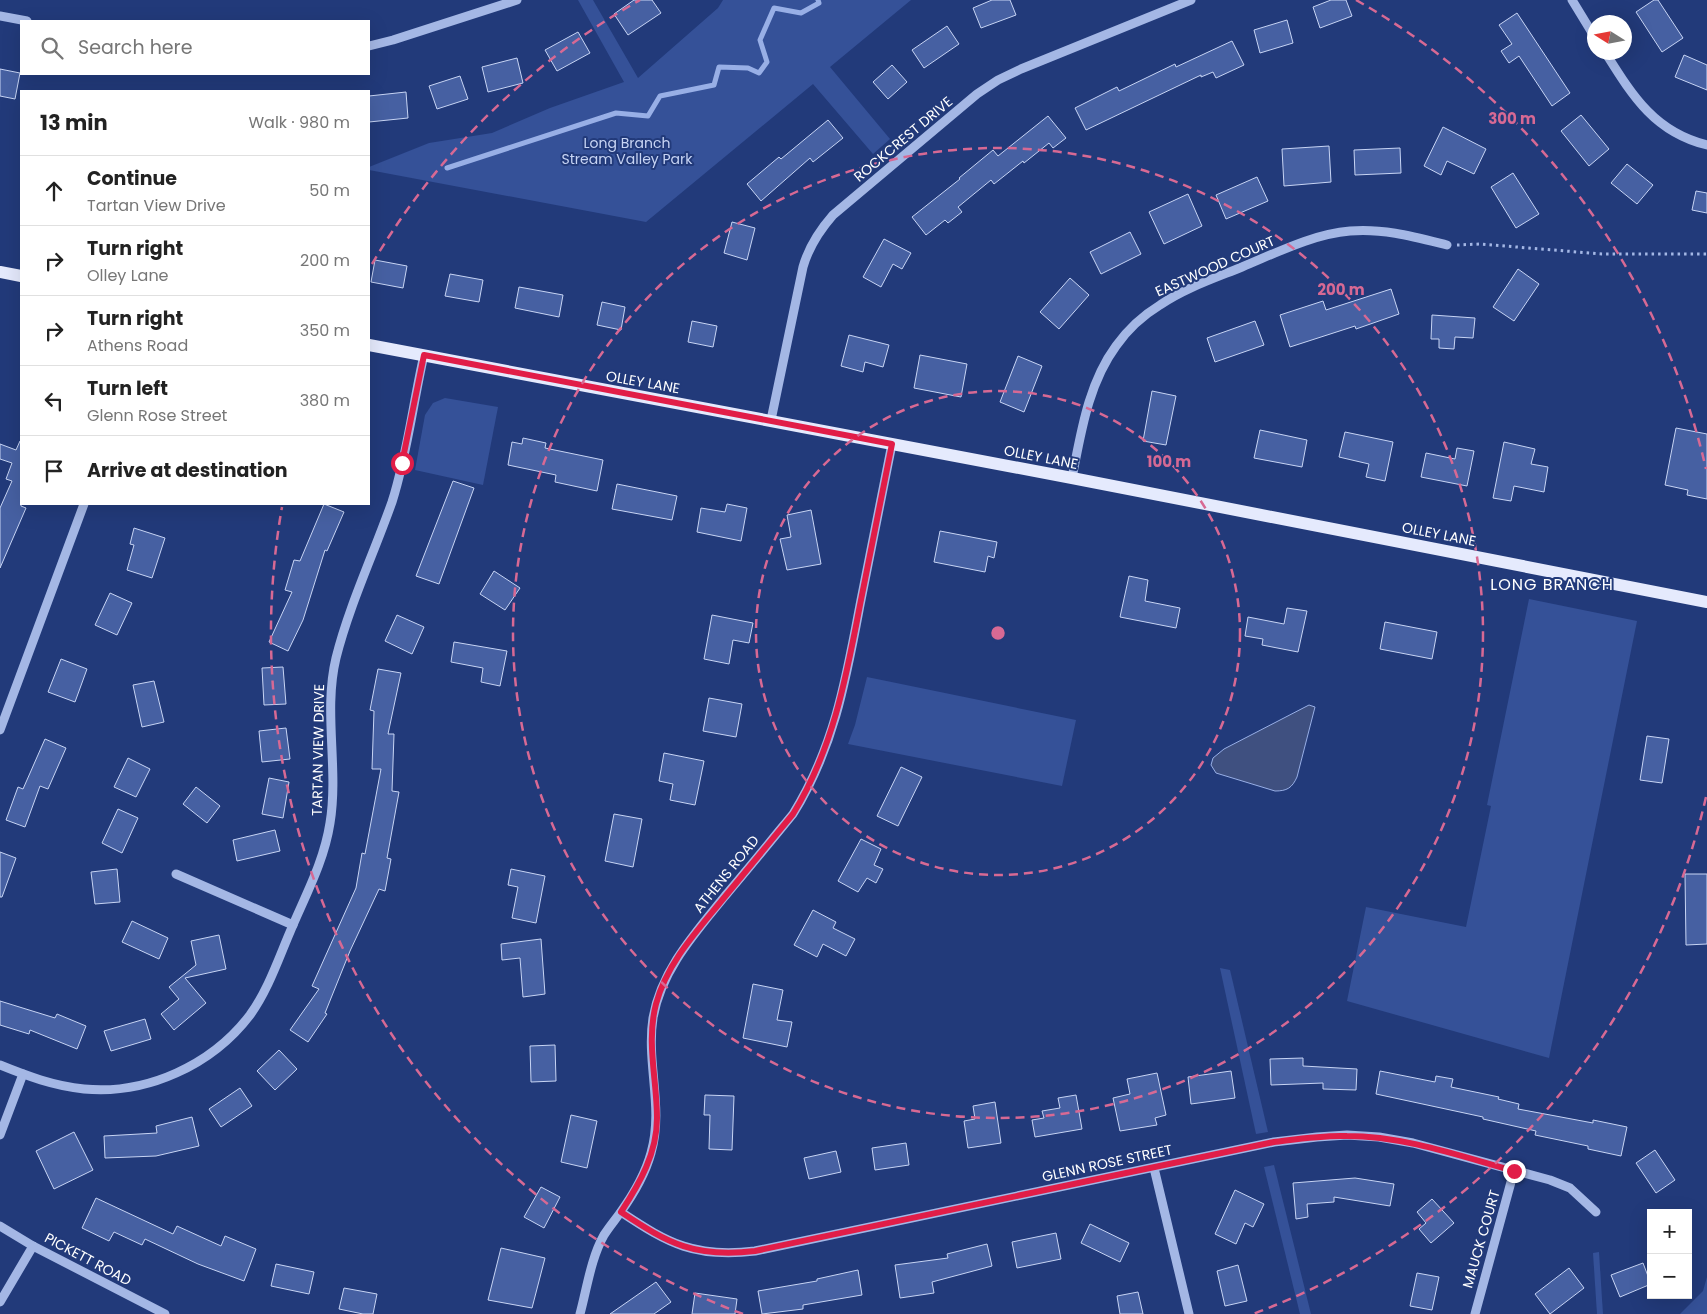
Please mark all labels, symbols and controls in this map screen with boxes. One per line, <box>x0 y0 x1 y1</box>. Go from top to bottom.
north arrow <box>1587 15 1632 60</box>
search box <box>20 20 370 75</box>
icon: search <box>38 34 66 62</box>
text: Search here <box>78 34 192 61</box>
street label: ROCKCREST DRIVE <box>849 92 957 186</box>
text: 13 min <box>40 108 108 137</box>
text: 300 m <box>1488 108 1536 129</box>
text: Walk · 980 m <box>248 111 350 134</box>
park label: Long Branch Stream Valley Park <box>562 133 693 169</box>
text: Continue <box>87 165 177 192</box>
icon: ahead <box>40 177 68 205</box>
text: 50 m <box>309 179 350 202</box>
text: Tartan View Drive <box>87 194 226 217</box>
street label: EASTWOOD COURT <box>1152 230 1278 301</box>
text: Turn right <box>87 235 183 262</box>
icon: right <box>40 247 68 275</box>
text: 200 m <box>300 249 350 272</box>
text: Olley Lane <box>87 264 169 287</box>
text: 200 m <box>1317 279 1365 300</box>
text: Turn right <box>87 305 183 332</box>
icon: right <box>40 317 68 345</box>
text: 350 m <box>300 319 350 342</box>
text: Athens Road <box>87 334 188 357</box>
street label: OLLEY LANE <box>604 366 682 398</box>
text: Turn left <box>87 375 168 402</box>
icon: left <box>40 387 68 415</box>
text: 380 m <box>300 389 350 412</box>
text: Glenn Rose Street <box>87 404 227 427</box>
street label: OLLEY LANE <box>1002 440 1080 474</box>
text: 100 m <box>1147 451 1191 472</box>
route start <box>391 452 414 475</box>
icon: arrive <box>40 457 68 485</box>
text: Arrive at destination <box>87 457 288 484</box>
street label: OLLEY LANE <box>1400 517 1478 551</box>
district label: LONG BRANCH <box>1490 573 1614 596</box>
centre of rings <box>989 624 1007 642</box>
street label: TARTAN VIEW DRIVE <box>307 684 329 816</box>
street label: ATHENS ROAD <box>688 831 764 917</box>
street label: GLENN ROSE STREET <box>1040 1139 1174 1187</box>
route end <box>1503 1160 1526 1183</box>
street label: MAUCK COURT <box>1457 1187 1505 1290</box>
map controls <box>1647 1209 1692 1299</box>
button: + <box>1647 1209 1692 1254</box>
street label: PICKETT ROAD <box>41 1228 135 1290</box>
button: − <box>1647 1254 1692 1299</box>

